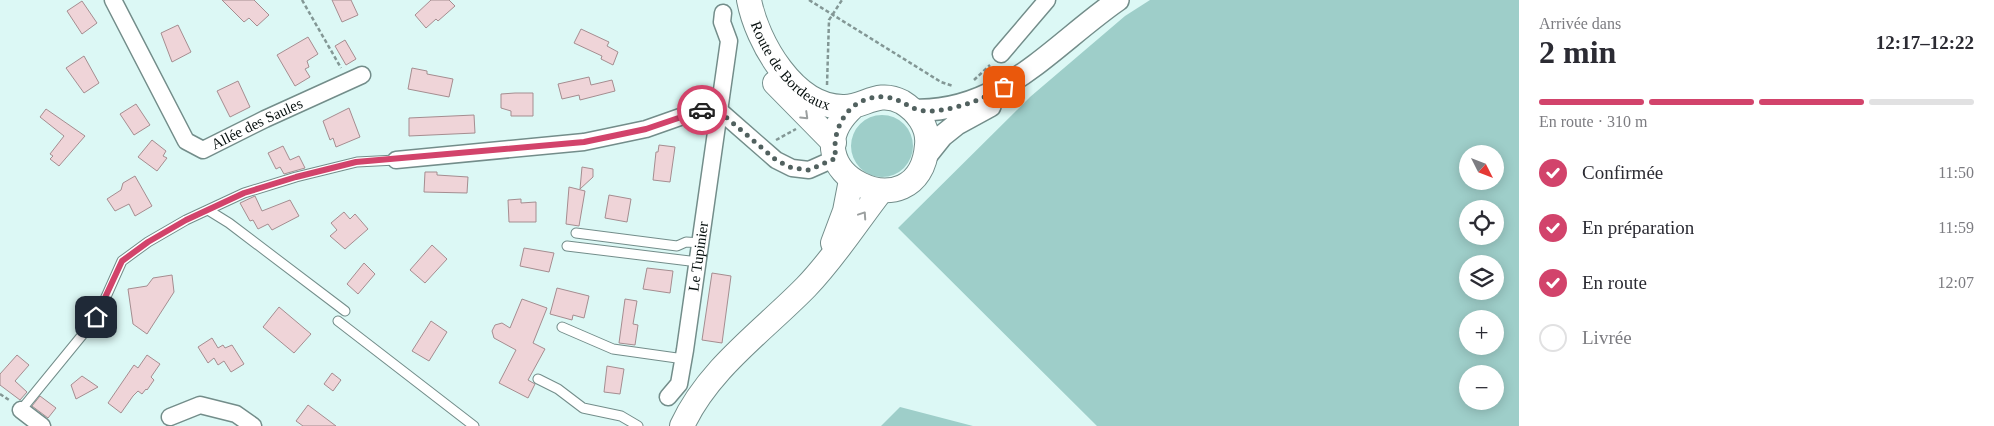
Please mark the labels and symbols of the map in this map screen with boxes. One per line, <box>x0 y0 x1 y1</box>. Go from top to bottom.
street label: Route de Bordeaux <box>748 19 833 113</box>
pin <box>983 66 1025 108</box>
courier <box>677 85 727 135</box>
street label: Allée des Saules <box>209 95 305 153</box>
one-way arrow <box>800 110 809 119</box>
north arrow <box>1459 145 1504 190</box>
one-way arrow <box>857 211 867 220</box>
street label: Le Tupinier <box>685 220 711 293</box>
pin <box>75 296 117 338</box>

